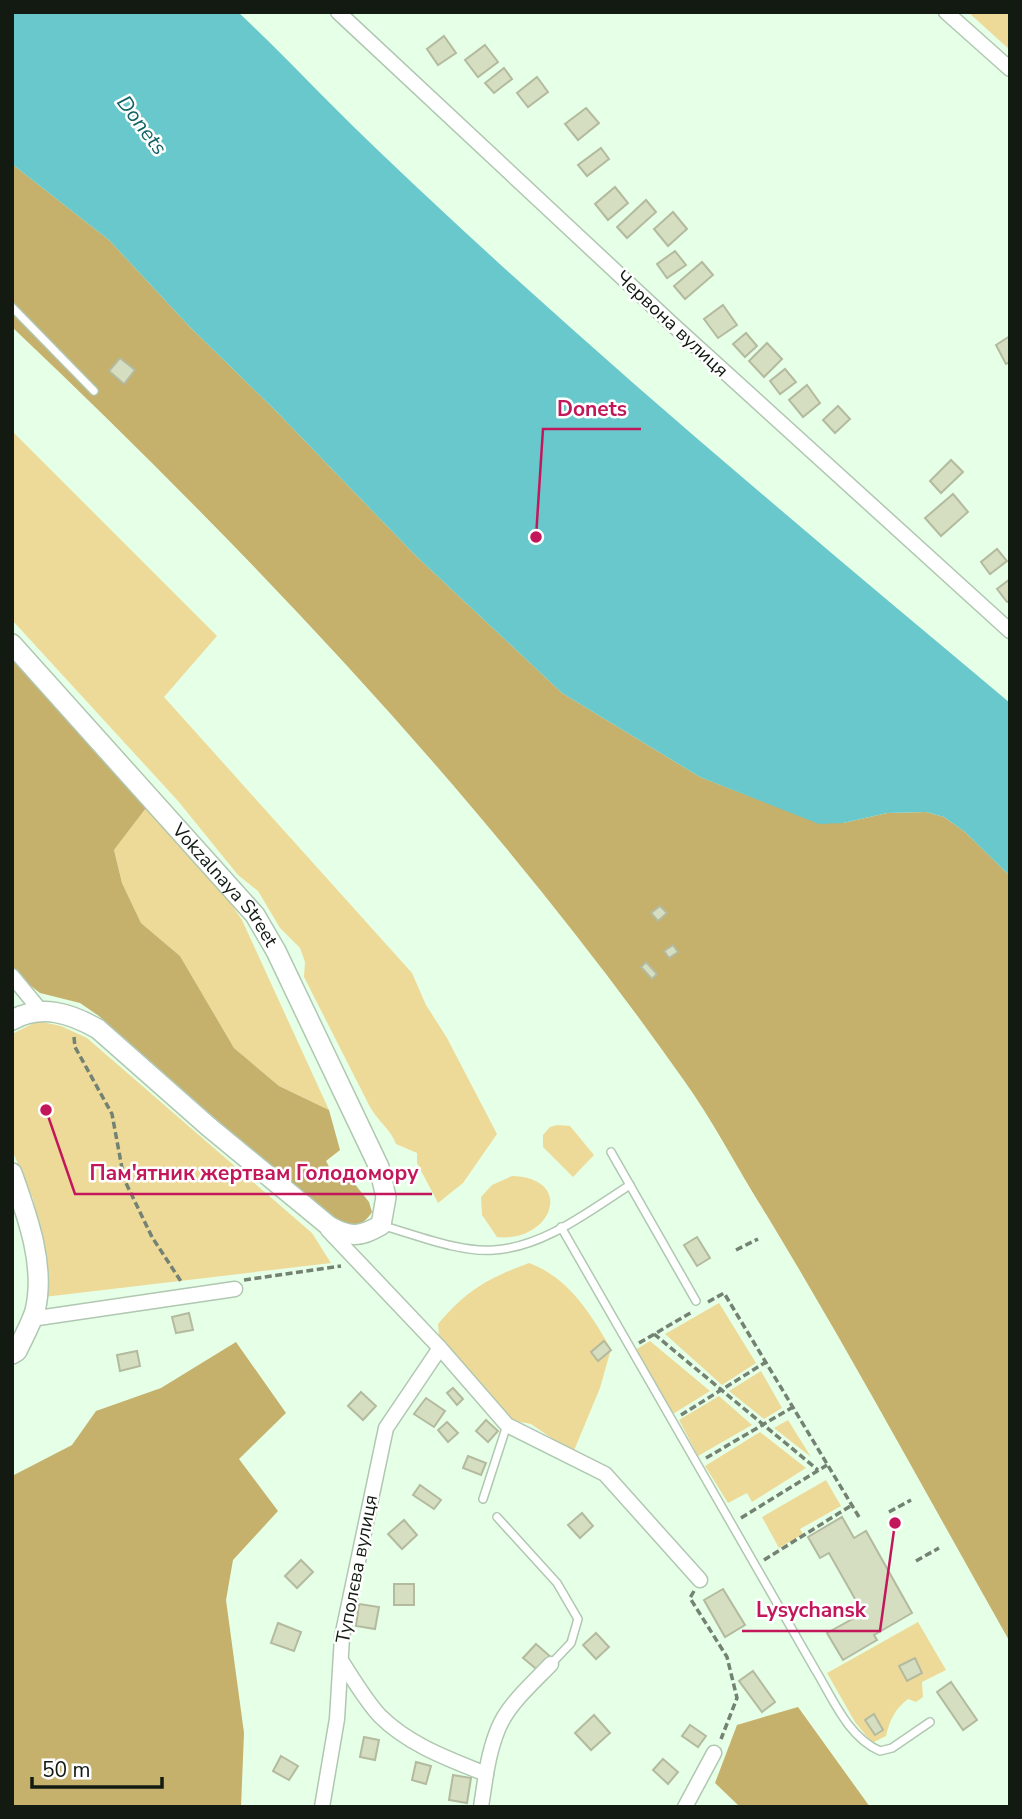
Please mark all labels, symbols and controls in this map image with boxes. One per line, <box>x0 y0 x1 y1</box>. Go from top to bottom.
water label: Donets <box>110 89 174 161</box>
street label: Червона вулиця <box>610 265 734 383</box>
callout: Donets <box>543 387 641 429</box>
text: Donets <box>557 395 627 423</box>
street label: Vokzalnaya Street <box>165 817 284 952</box>
callout: Пам'ятник жертвам Голодомору <box>75 1152 432 1194</box>
text: Пам'ятник жертвам Голодомору <box>89 1159 419 1187</box>
street label: Туполєва вулиця <box>330 1492 384 1646</box>
callout: Lysychansk <box>742 1589 880 1631</box>
text: Lysychansk <box>756 1596 867 1624</box>
scale bar <box>32 1745 161 1789</box>
text: 50 m <box>42 1756 91 1784</box>

